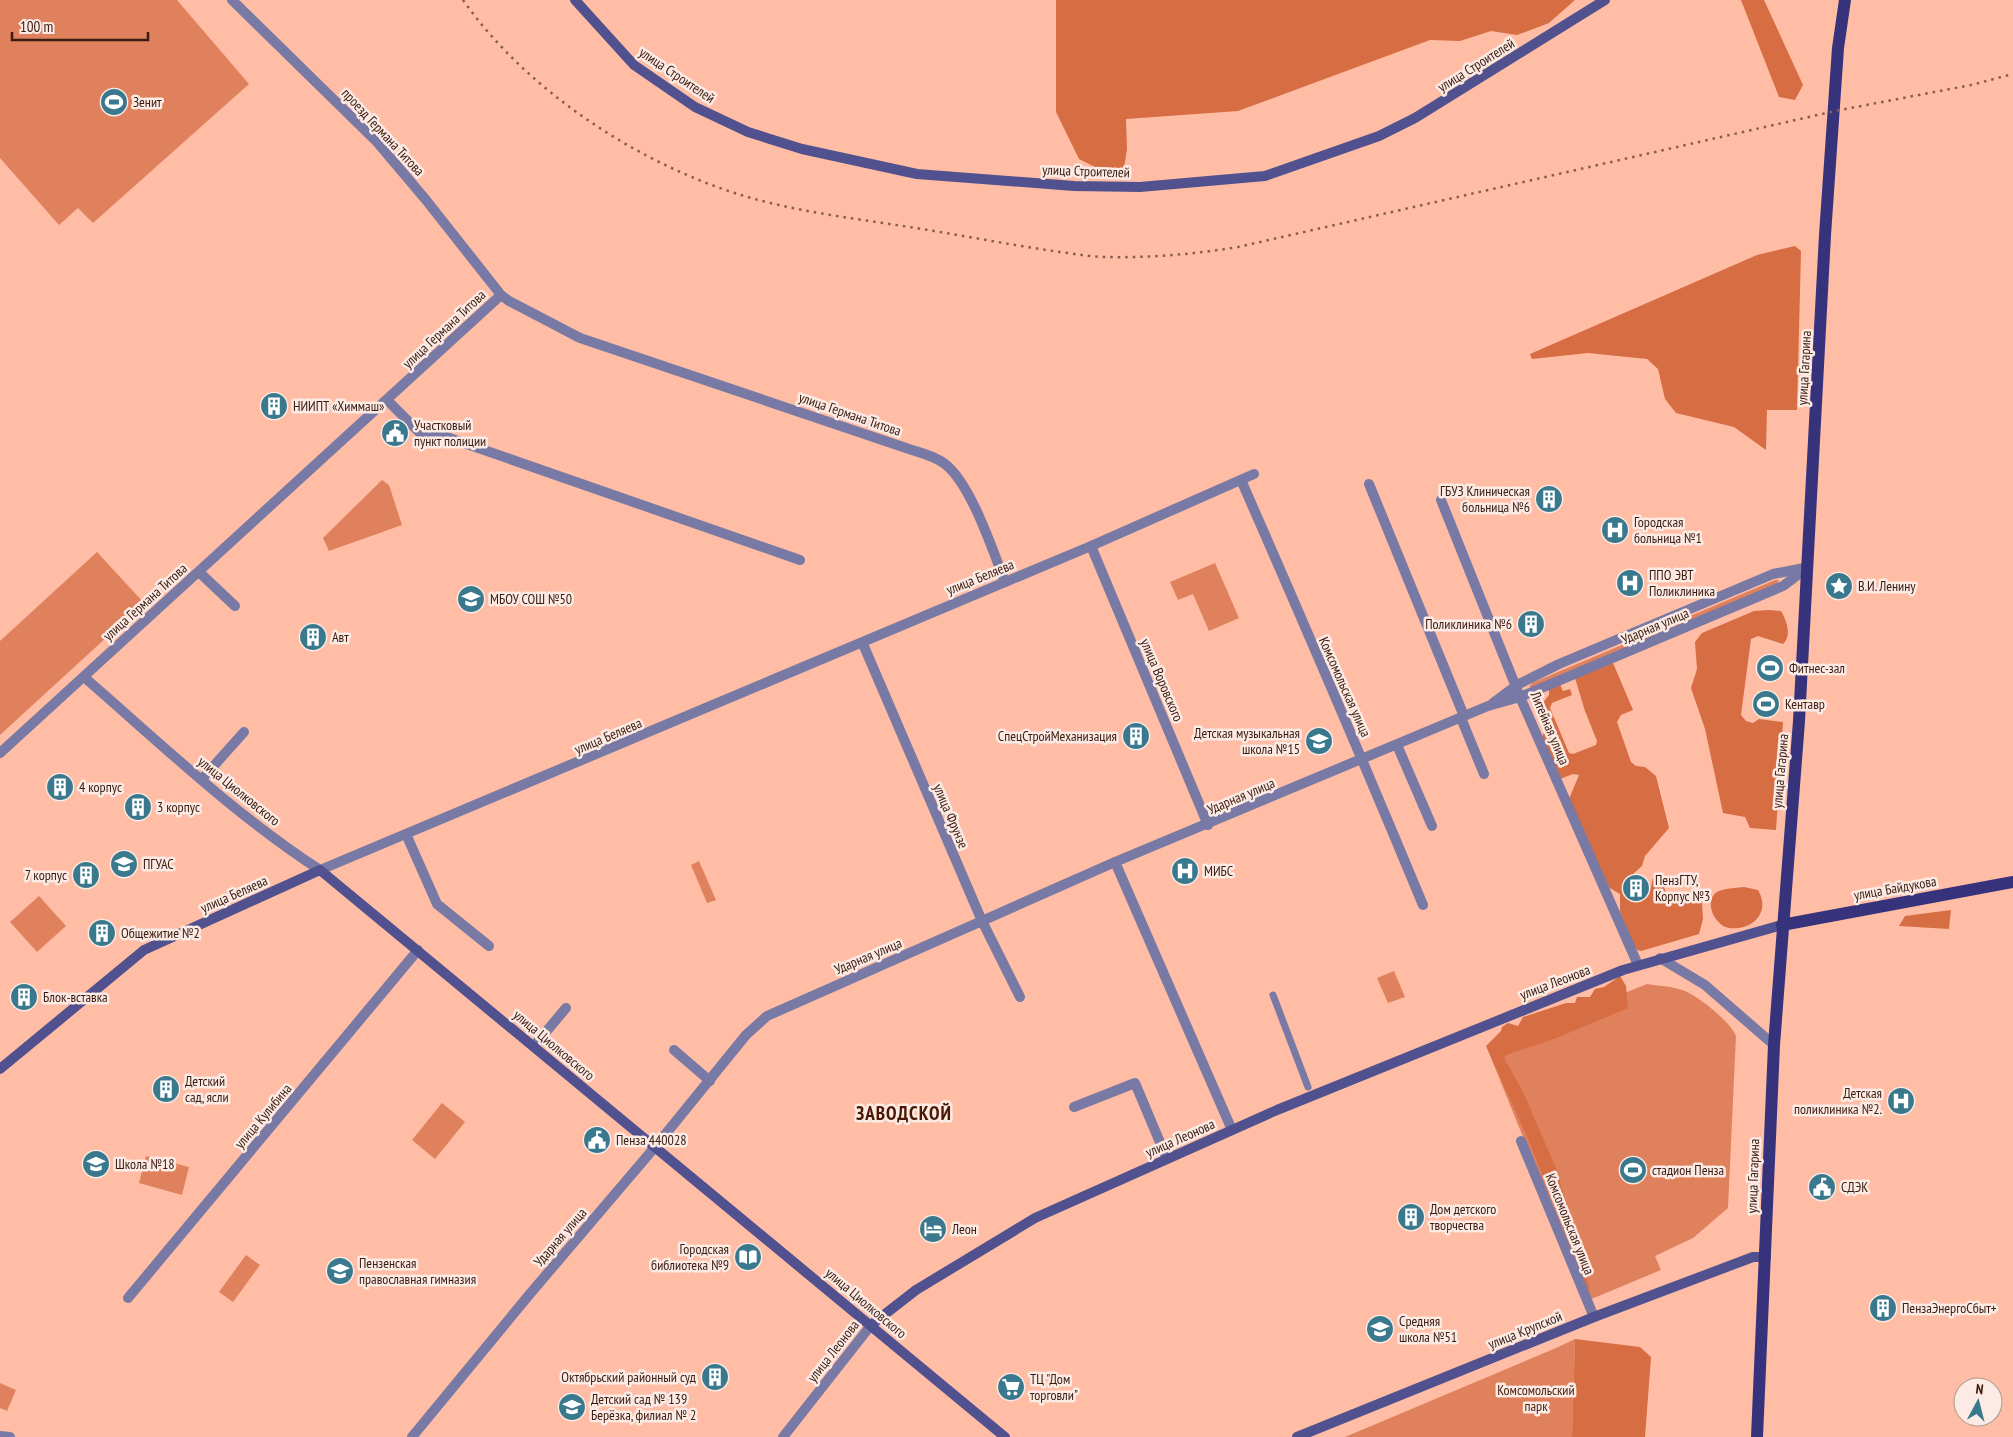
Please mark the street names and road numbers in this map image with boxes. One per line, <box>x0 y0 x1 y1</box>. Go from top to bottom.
street label: улица Строителей <box>1434 34 1518 96</box>
street label: улица Строителей <box>636 43 718 107</box>
street label: проезд Германа Титова <box>338 84 428 180</box>
street label: улица Строителей <box>1042 160 1130 182</box>
street label: улица Германа Титова <box>399 286 489 372</box>
street label: улица Гагарина <box>1793 330 1815 406</box>
street label: улица Германа Титова <box>796 388 904 440</box>
street label: улица Беляева <box>943 555 1017 599</box>
street label: улица Германа Титова <box>99 559 191 645</box>
street label: Ударная улица <box>1618 604 1692 648</box>
street label: Комсомольская улица <box>1315 634 1375 740</box>
street label: улица Воровского <box>1136 636 1188 724</box>
street label: Литейная улица <box>1526 688 1574 767</box>
street label: улица Беляева <box>572 714 644 758</box>
street label: улица Гагарина <box>1768 733 1792 809</box>
street label: улица Циолковского <box>194 752 284 830</box>
street label: Ударная улица <box>1204 774 1278 818</box>
street label: улица Фрунзе <box>929 781 973 851</box>
street label: улица Беляева <box>198 871 270 917</box>
street label: улица Байдукова <box>1852 872 1938 904</box>
street label: Ударная улица <box>831 934 905 978</box>
street label: улица Леонова <box>1517 960 1593 1004</box>
street label: улица Циолковского <box>510 1006 598 1084</box>
street label: улица Кулибина <box>231 1080 295 1152</box>
street label: улица Леонова <box>1143 1115 1217 1161</box>
street label: улица Гагарина <box>1743 1138 1763 1214</box>
street label: Комсомольская улица <box>1541 1171 1599 1277</box>
street label: Ударная улица <box>530 1204 590 1270</box>
street label: улица Циолковского <box>822 1264 910 1342</box>
street label: улица Крупской <box>1485 1307 1565 1353</box>
street label: улица Леонова <box>803 1316 863 1386</box>

